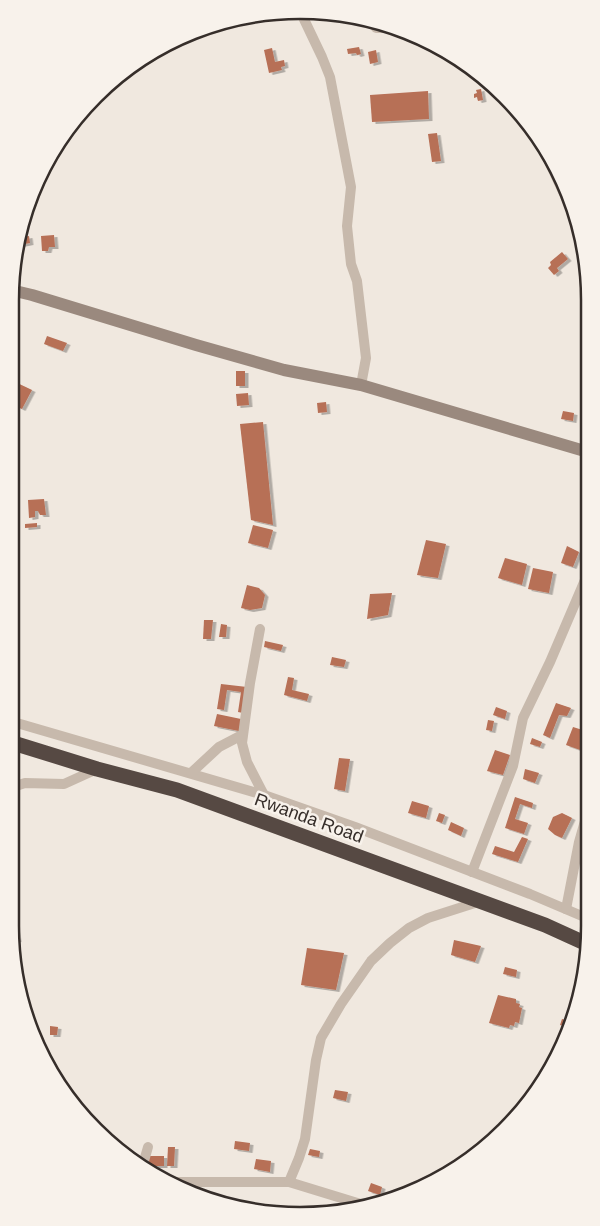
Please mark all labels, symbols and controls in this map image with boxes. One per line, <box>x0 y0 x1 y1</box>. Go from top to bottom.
street label: Rwanda Road <box>252 789 366 847</box>

